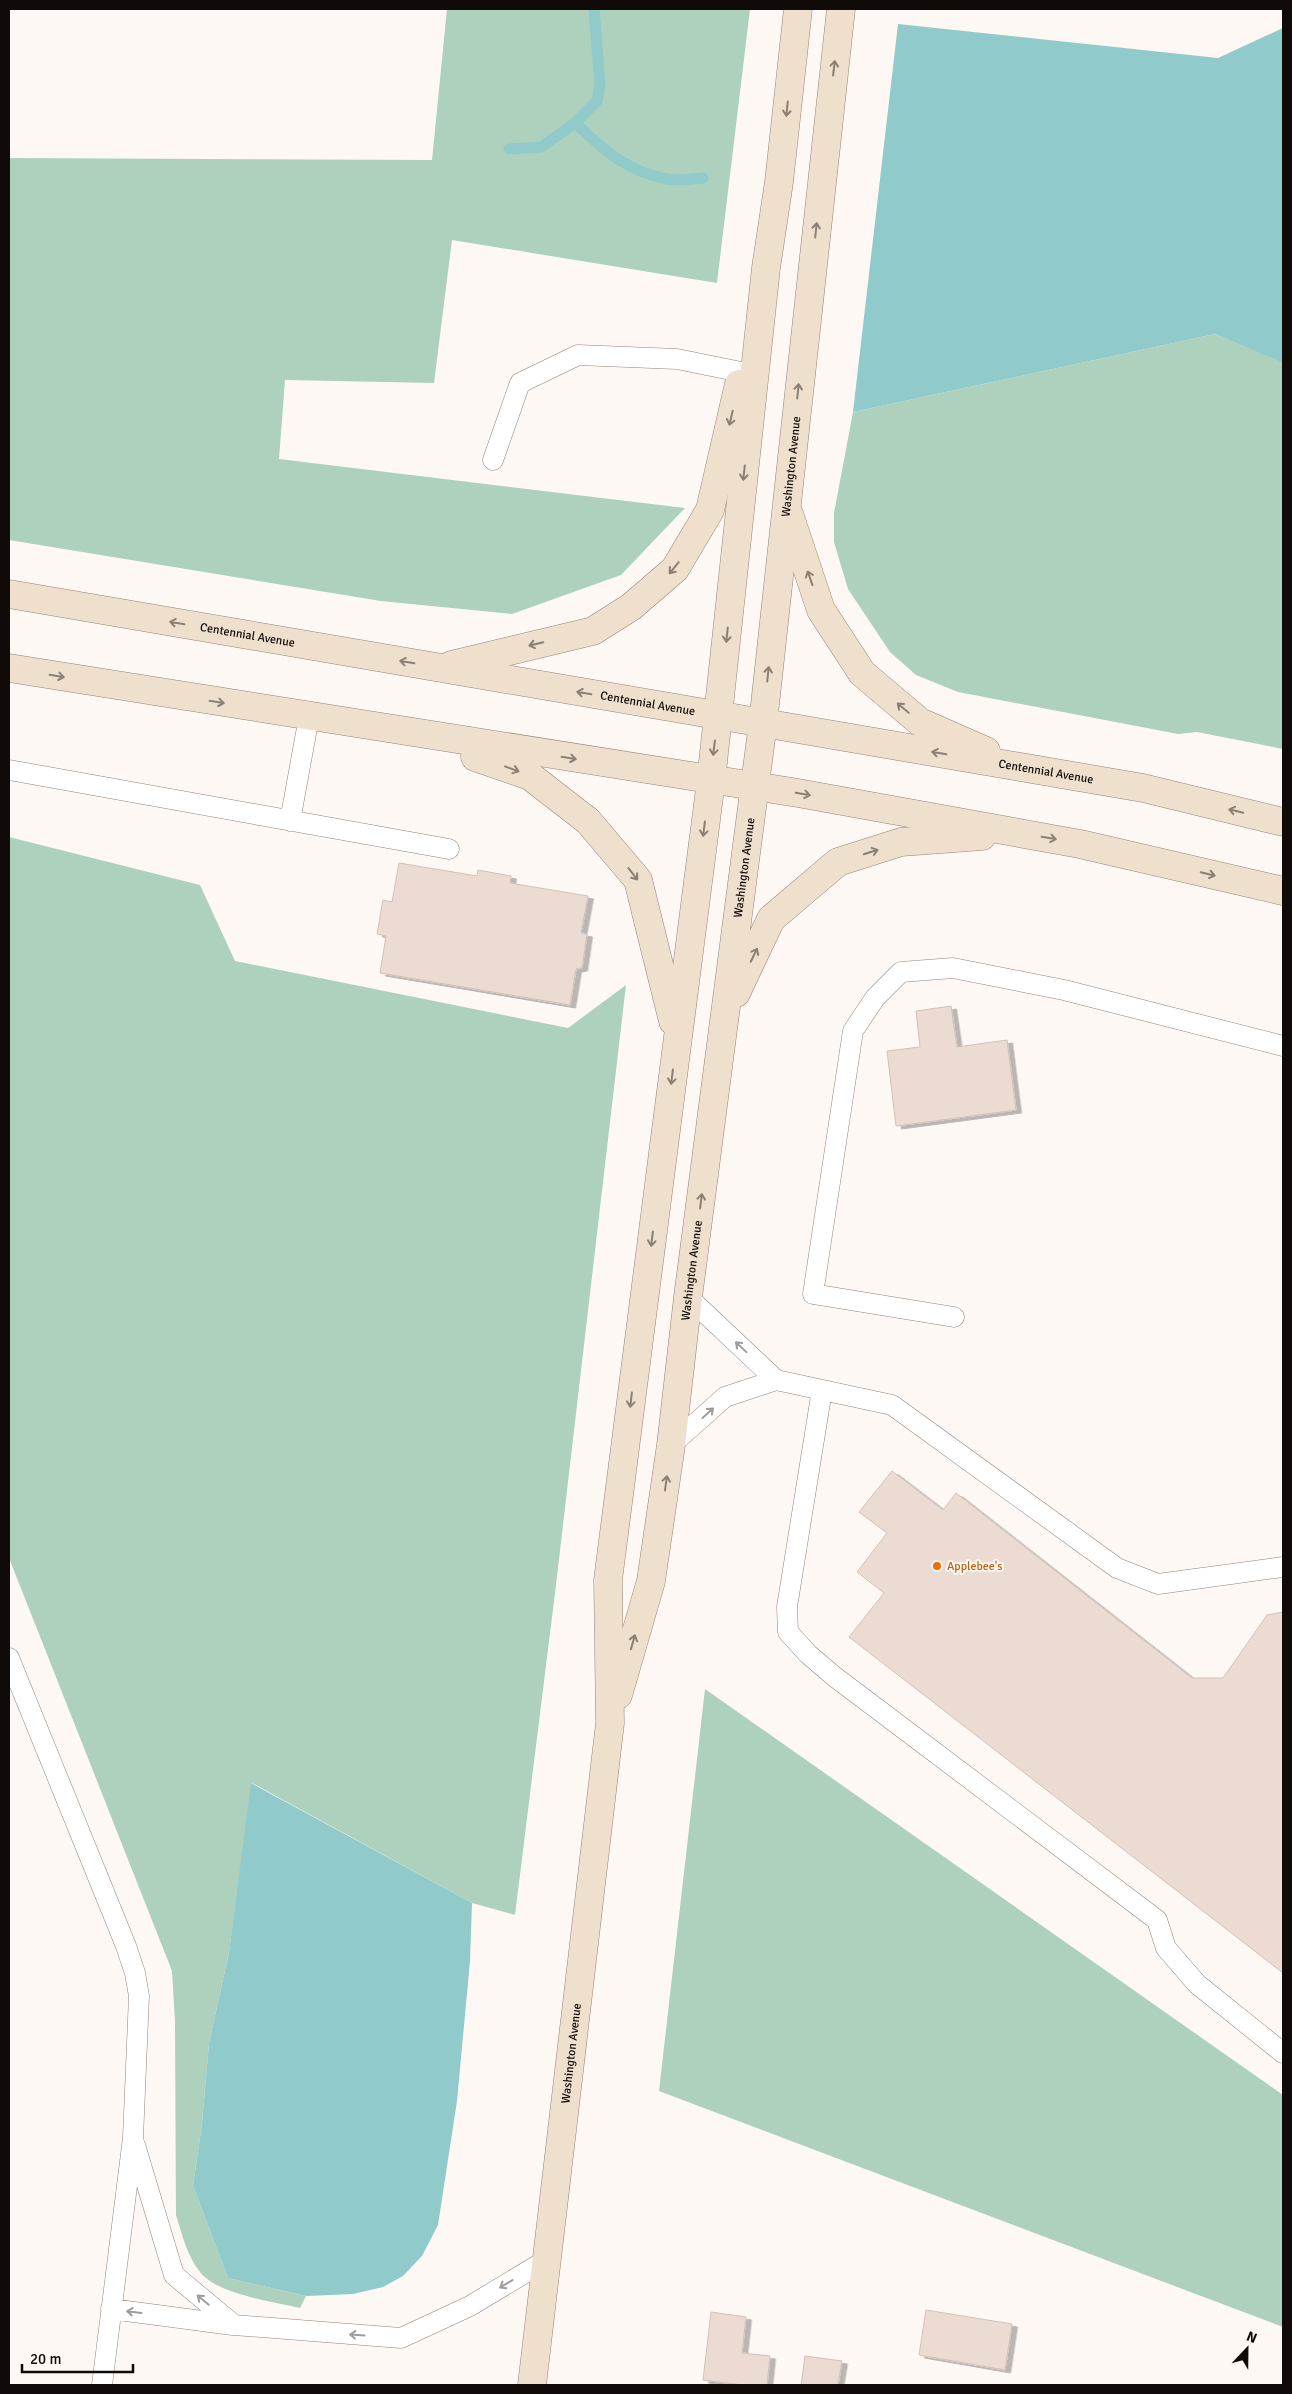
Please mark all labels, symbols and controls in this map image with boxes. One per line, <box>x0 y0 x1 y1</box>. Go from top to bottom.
one-way arrow <box>829 60 839 76</box>
one-way arrow <box>782 101 792 117</box>
one-way arrow <box>811 222 821 238</box>
one-way arrow <box>793 383 803 399</box>
one-way arrow <box>726 409 735 425</box>
street label: Washington Avenue <box>779 416 804 518</box>
one-way arrow <box>739 465 749 481</box>
one-way arrow <box>669 561 680 574</box>
one-way arrow <box>805 570 815 586</box>
one-way arrow <box>170 618 186 628</box>
street label: Centennial Avenue <box>199 620 296 651</box>
one-way arrow <box>722 626 732 642</box>
one-way arrow <box>528 640 544 649</box>
one-way arrow <box>399 657 415 667</box>
one-way arrow <box>763 667 773 683</box>
one-way arrow <box>49 671 65 681</box>
one-way arrow <box>576 687 592 697</box>
street label: Centennial Avenue <box>599 688 696 719</box>
one-way arrow <box>209 697 225 707</box>
one-way arrow <box>897 702 910 713</box>
one-way arrow <box>709 740 719 756</box>
one-way arrow <box>932 748 948 758</box>
one-way arrow <box>560 754 576 764</box>
street label: Centennial Avenue <box>997 756 1094 787</box>
one-way arrow <box>504 765 520 774</box>
one-way arrow <box>795 790 811 800</box>
one-way arrow <box>1228 806 1244 815</box>
street label: Washington Avenue <box>731 817 759 919</box>
one-way arrow <box>699 821 709 837</box>
one-way arrow <box>1041 834 1057 844</box>
one-way arrow <box>863 846 879 856</box>
one-way arrow <box>628 868 639 881</box>
one-way arrow <box>1199 870 1215 879</box>
one-way arrow <box>750 948 759 963</box>
one-way arrow <box>667 1069 677 1085</box>
one-way arrow <box>696 1194 706 1210</box>
street label: Washington Avenue <box>678 1219 706 1321</box>
one-way arrow <box>647 1230 657 1246</box>
one-way arrow <box>735 1341 747 1353</box>
one-way arrow <box>626 1391 636 1407</box>
one-way arrow <box>701 1407 714 1419</box>
one-way arrow <box>661 1476 671 1492</box>
place label: Applebee's <box>947 1559 1003 1574</box>
marker: Applebee's <box>931 1560 943 1572</box>
one-way arrow <box>629 1635 639 1651</box>
street label: Washington Avenue <box>558 2002 585 2104</box>
one-way arrow <box>499 2280 513 2290</box>
one-way arrow <box>197 2295 210 2306</box>
one-way arrow <box>126 2307 142 2317</box>
north arrow <box>1222 2324 1272 2374</box>
text: N <box>1244 2328 1259 2347</box>
one-way arrow <box>349 2330 365 2340</box>
scale bar <box>22 2342 134 2374</box>
text: 20 m <box>30 2350 61 2368</box>

